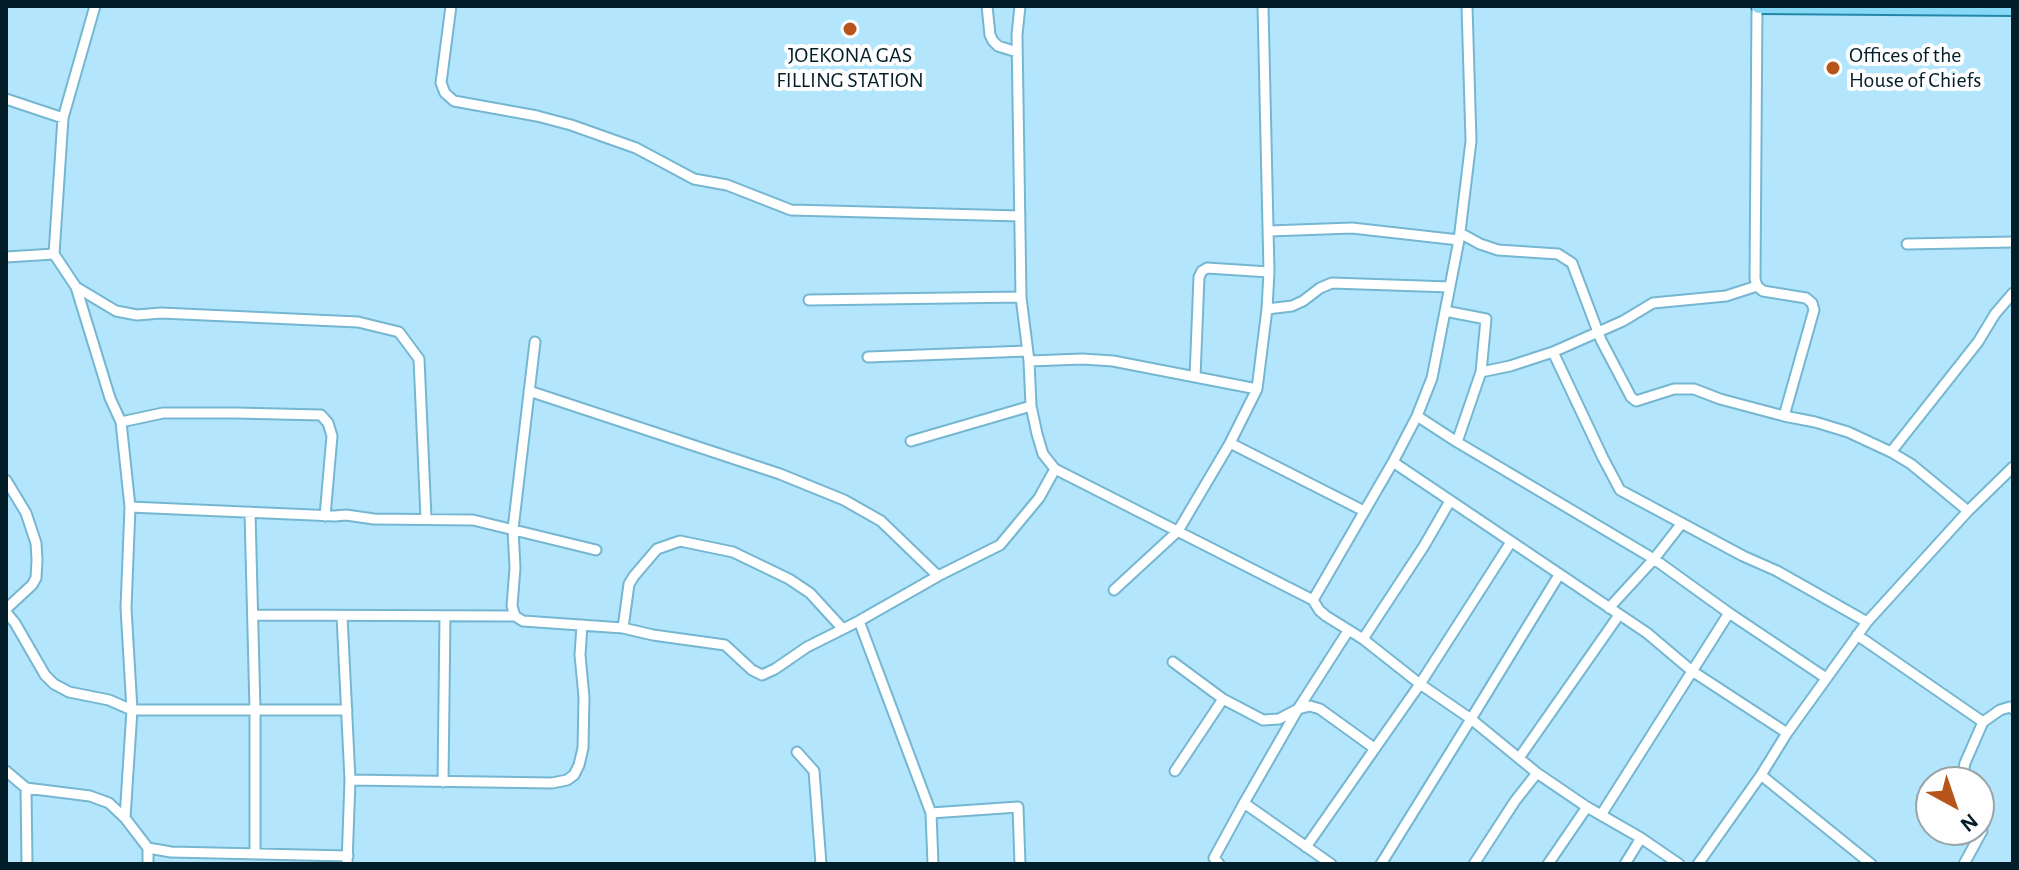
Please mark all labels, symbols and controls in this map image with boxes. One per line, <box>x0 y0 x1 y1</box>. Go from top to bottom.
marker: JOEKONA GAS FILLING STATION <box>841 20 859 38</box>
place label: JOEKONA GAS FILLING STATION <box>776 42 924 94</box>
place label: Offices of the House of Chiefs <box>1849 42 1981 94</box>
marker: Offices of the House of Chiefs <box>1824 59 1842 77</box>
north arrow <box>1915 766 1995 846</box>
text: N <box>1956 810 1982 836</box>

